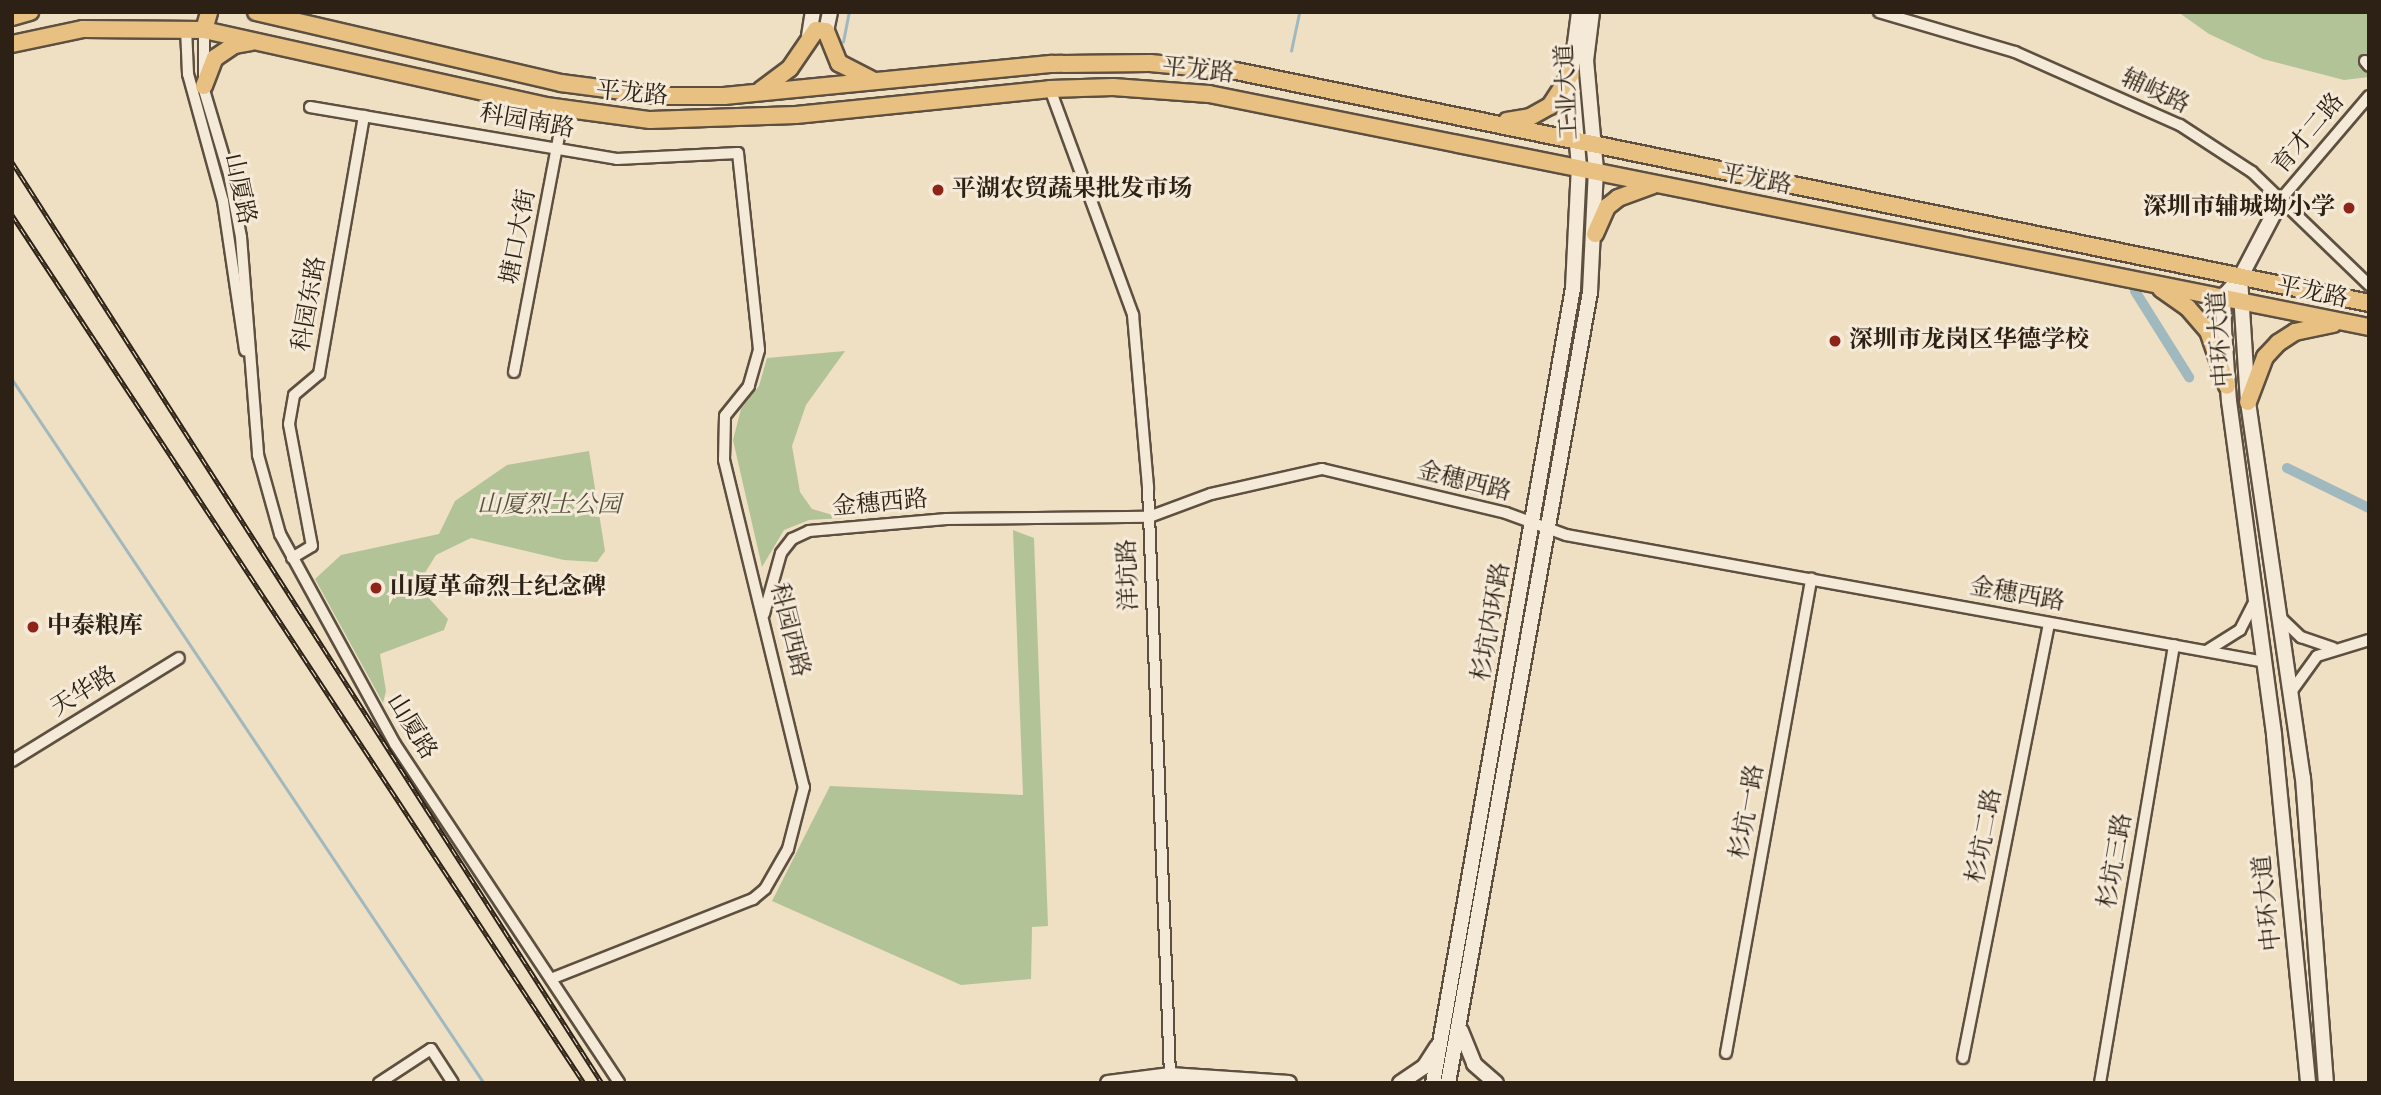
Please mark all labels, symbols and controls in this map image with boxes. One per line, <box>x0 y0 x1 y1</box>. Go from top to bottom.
street label: 工业大道 <box>1551 43 1585 141</box>
street label: 平龙路 <box>1161 53 1235 89</box>
street label: 辅岐路 <box>2116 64 2194 120</box>
street label: 平龙路 <box>595 77 669 111</box>
street label: 育才二路 <box>2267 88 2351 180</box>
street label: 科园南路 <box>477 99 577 145</box>
street label: 山厦路 <box>217 151 261 227</box>
street label: 平龙路 <box>1718 159 1794 201</box>
place label: 平湖农贸蔬果批发市场 <box>952 176 1192 204</box>
marker: 平湖农贸蔬果批发市场 <box>930 182 946 198</box>
street label: 塘口大街 <box>496 187 542 287</box>
place label: 深圳市辅城坳小学 <box>2143 194 2335 222</box>
marker: 深圳市辅城坳小学 <box>2341 200 2357 216</box>
street label: 科园东路 <box>287 254 333 354</box>
street label: 平龙路 <box>2274 271 2350 315</box>
street label: 中环大道 <box>2203 290 2239 388</box>
place label: 深圳市龙岗区华德学校 <box>1849 327 2089 355</box>
marker: 深圳市龙岗区华德学校 <box>1827 333 1843 349</box>
street label: 金穗西路 <box>1414 456 1514 508</box>
street label: 金穗西路 <box>831 485 929 523</box>
park label: 山厦烈士公园 <box>477 492 621 520</box>
street label: 洋坑路 <box>1113 539 1145 611</box>
street label: 杉坑内环路 <box>1467 560 1517 684</box>
street label: 金穗西路 <box>1967 572 2067 618</box>
place label: 山厦革命烈士纪念碑 <box>390 574 606 602</box>
marker: 山厦革命烈士纪念碑 <box>368 580 384 596</box>
street label: 科园西路 <box>763 580 815 680</box>
place label: 中泰粮库 <box>47 613 143 641</box>
marker: 中泰粮库 <box>25 619 41 635</box>
street label: 天华路 <box>46 661 122 723</box>
street label: 山厦路 <box>380 689 442 765</box>
street label: 杉坑一路 <box>1725 762 1771 862</box>
street label: 杉坑二路 <box>1962 786 2008 886</box>
street label: 杉坑三路 <box>2093 811 2139 911</box>
street label: 中环大道 <box>2249 854 2287 952</box>

